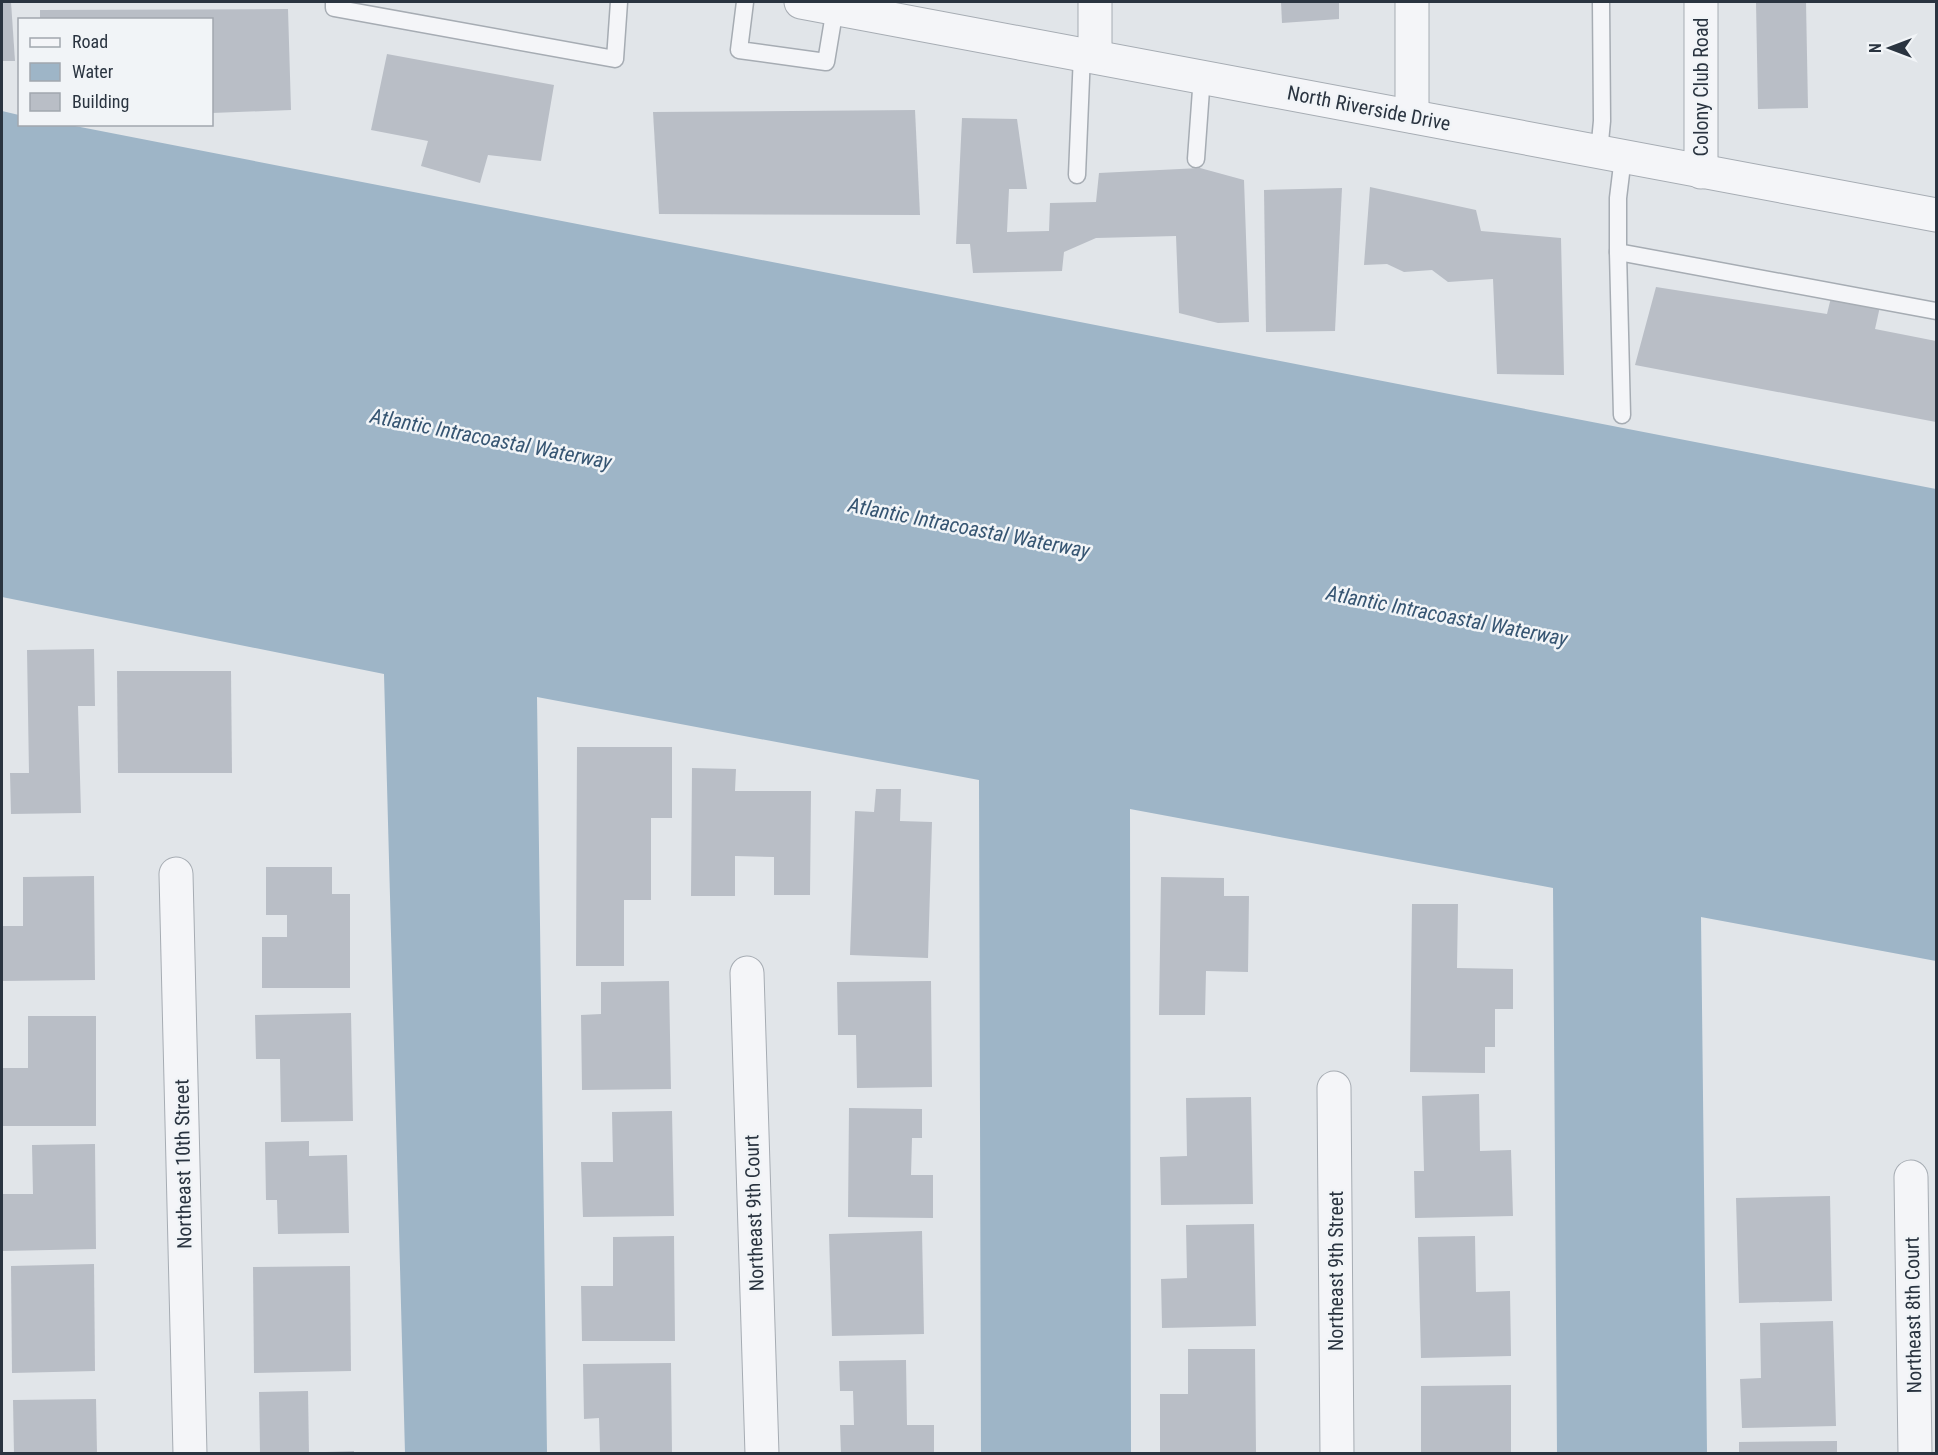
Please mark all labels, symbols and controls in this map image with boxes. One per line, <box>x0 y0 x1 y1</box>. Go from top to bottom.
legend <box>18 18 213 126</box>
street label: Colony Club Road <box>1689 18 1713 156</box>
north arrow <box>1860 18 1920 78</box>
text: Road <box>72 31 108 52</box>
text: N <box>1866 43 1885 53</box>
text: Water <box>72 61 114 82</box>
street label: North Riverside Drive <box>1285 80 1453 136</box>
text: Building <box>72 91 129 112</box>
water label: Atlantic Intracoastal Waterway <box>367 404 614 474</box>
water label: Atlantic Intracoastal Waterway <box>845 493 1092 563</box>
water label: Atlantic Intracoastal Waterway <box>1323 581 1570 651</box>
street label: Northeast 10th Street <box>170 1079 196 1249</box>
street label: Northeast 9th Court <box>739 1134 769 1292</box>
street label: Northeast 9th Street <box>1324 1191 1348 1351</box>
street label: Northeast 8th Court <box>1900 1236 1926 1394</box>

